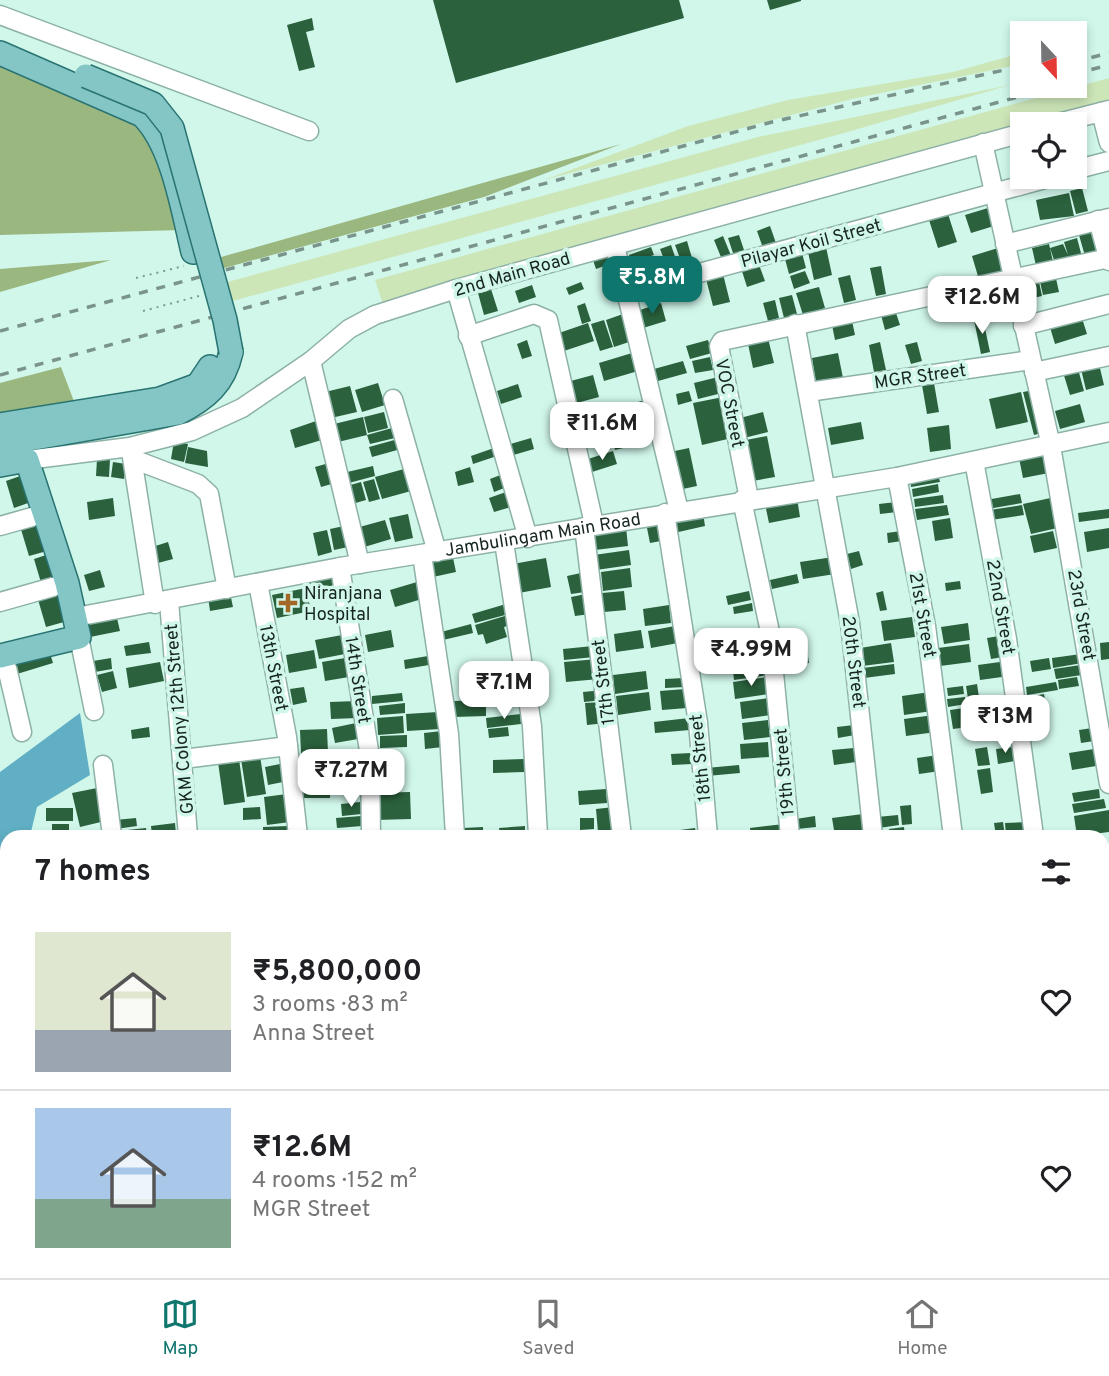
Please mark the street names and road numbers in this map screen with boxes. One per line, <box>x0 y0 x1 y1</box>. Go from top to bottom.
street label: Pilayar Koil Street <box>739 215 884 274</box>
street label: 2nd Main Road <box>452 248 573 303</box>
street label: VOC Street <box>709 357 748 450</box>
street label: MGR Street <box>873 360 968 395</box>
street label: Jambulingam Main Road <box>443 509 643 563</box>
street label: 22nd Street <box>980 558 1019 657</box>
street label: 23rd Street <box>1061 568 1100 663</box>
street label: 21st Street <box>903 571 940 660</box>
street label: 20th Street <box>835 615 870 710</box>
street label: GKM Colony 12th Street <box>161 623 200 815</box>
street label: 13th Street <box>253 623 292 713</box>
street label: 14th Street <box>338 635 375 725</box>
street label: 17th Street <box>588 638 621 726</box>
street label: 18th Street <box>685 713 718 803</box>
street label: 19th Street <box>770 727 801 817</box>

